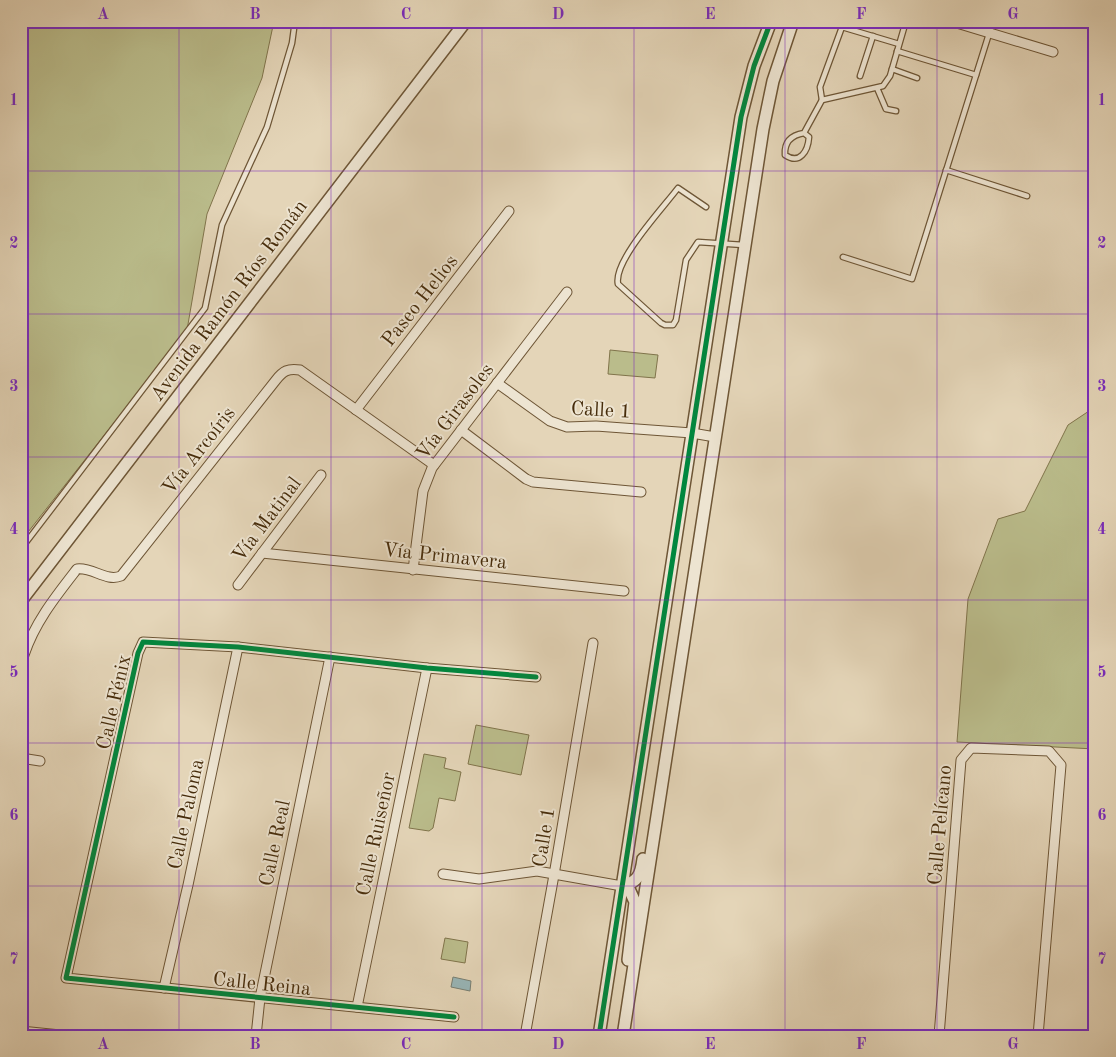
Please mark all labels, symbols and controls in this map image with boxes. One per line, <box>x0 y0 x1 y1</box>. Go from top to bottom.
text: A <box>97 7 109 23</box>
text: B <box>249 7 261 23</box>
text: C <box>401 7 411 23</box>
text: D <box>552 7 564 23</box>
text: E <box>704 7 716 23</box>
text: F <box>856 7 867 23</box>
text: G <box>1007 7 1019 23</box>
text: 1 <box>9 93 19 109</box>
text: 1 <box>1097 93 1107 109</box>
street label: Avenida Ramón Ríos Román <box>148 197 312 405</box>
text: 2 <box>9 236 19 252</box>
text: 2 <box>1097 236 1107 252</box>
street label: Paseo Helios <box>379 252 462 351</box>
street label: Vía Girasoles <box>413 360 498 464</box>
text: 3 <box>9 379 19 395</box>
text: 3 <box>1097 379 1107 395</box>
street label: Calle 1 <box>570 399 632 423</box>
street label: Vía Arcoíris <box>159 404 240 499</box>
street label: Vía Matinal <box>229 474 306 566</box>
text: 4 <box>9 522 19 538</box>
text: 4 <box>1097 522 1107 538</box>
street label: Vía Primavera <box>382 541 508 573</box>
street label: Calle Fénix <box>94 653 136 752</box>
text: 5 <box>9 665 19 681</box>
text: 5 <box>1097 665 1107 681</box>
street label: Calle Paloma <box>165 757 208 872</box>
street label: Calle Pelícano <box>926 764 956 886</box>
street label: Calle Ruiseñor <box>354 771 400 898</box>
street label: Calle Real <box>257 798 295 888</box>
street label: Calle 1 <box>530 806 560 869</box>
text: 6 <box>9 808 19 824</box>
text: 6 <box>1097 808 1107 824</box>
text: 7 <box>9 952 19 968</box>
text: 7 <box>1097 952 1107 968</box>
street label: Calle Reina <box>212 970 312 1000</box>
text: A <box>97 1037 109 1053</box>
text: B <box>249 1037 261 1053</box>
text: C <box>401 1037 411 1053</box>
text: D <box>552 1037 564 1053</box>
text: E <box>704 1037 716 1053</box>
text: F <box>856 1037 867 1053</box>
text: G <box>1007 1037 1019 1053</box>

